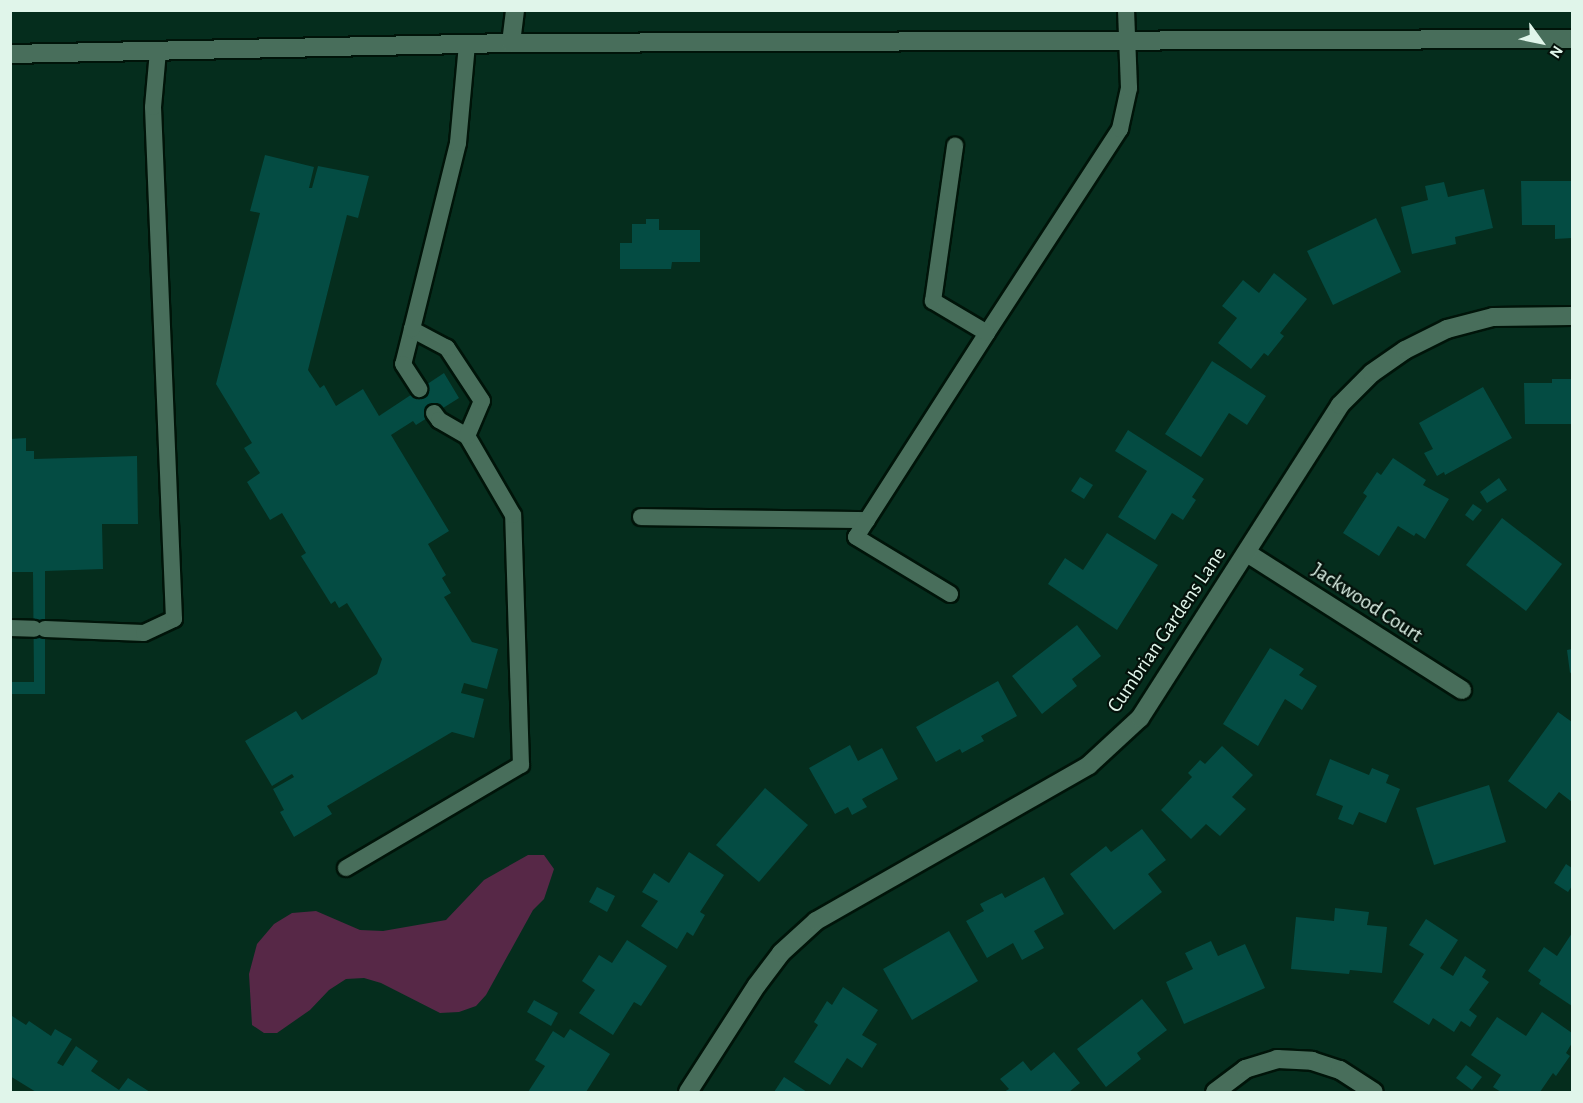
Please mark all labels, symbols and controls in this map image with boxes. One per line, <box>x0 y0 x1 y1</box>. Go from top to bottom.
north arrow <box>1511 12 1571 72</box>
text: N <box>1546 43 1566 61</box>
street label: Cumbrian Gardens Lane <box>1102 542 1232 718</box>
street label: Jackwood Court <box>1307 558 1427 648</box>

